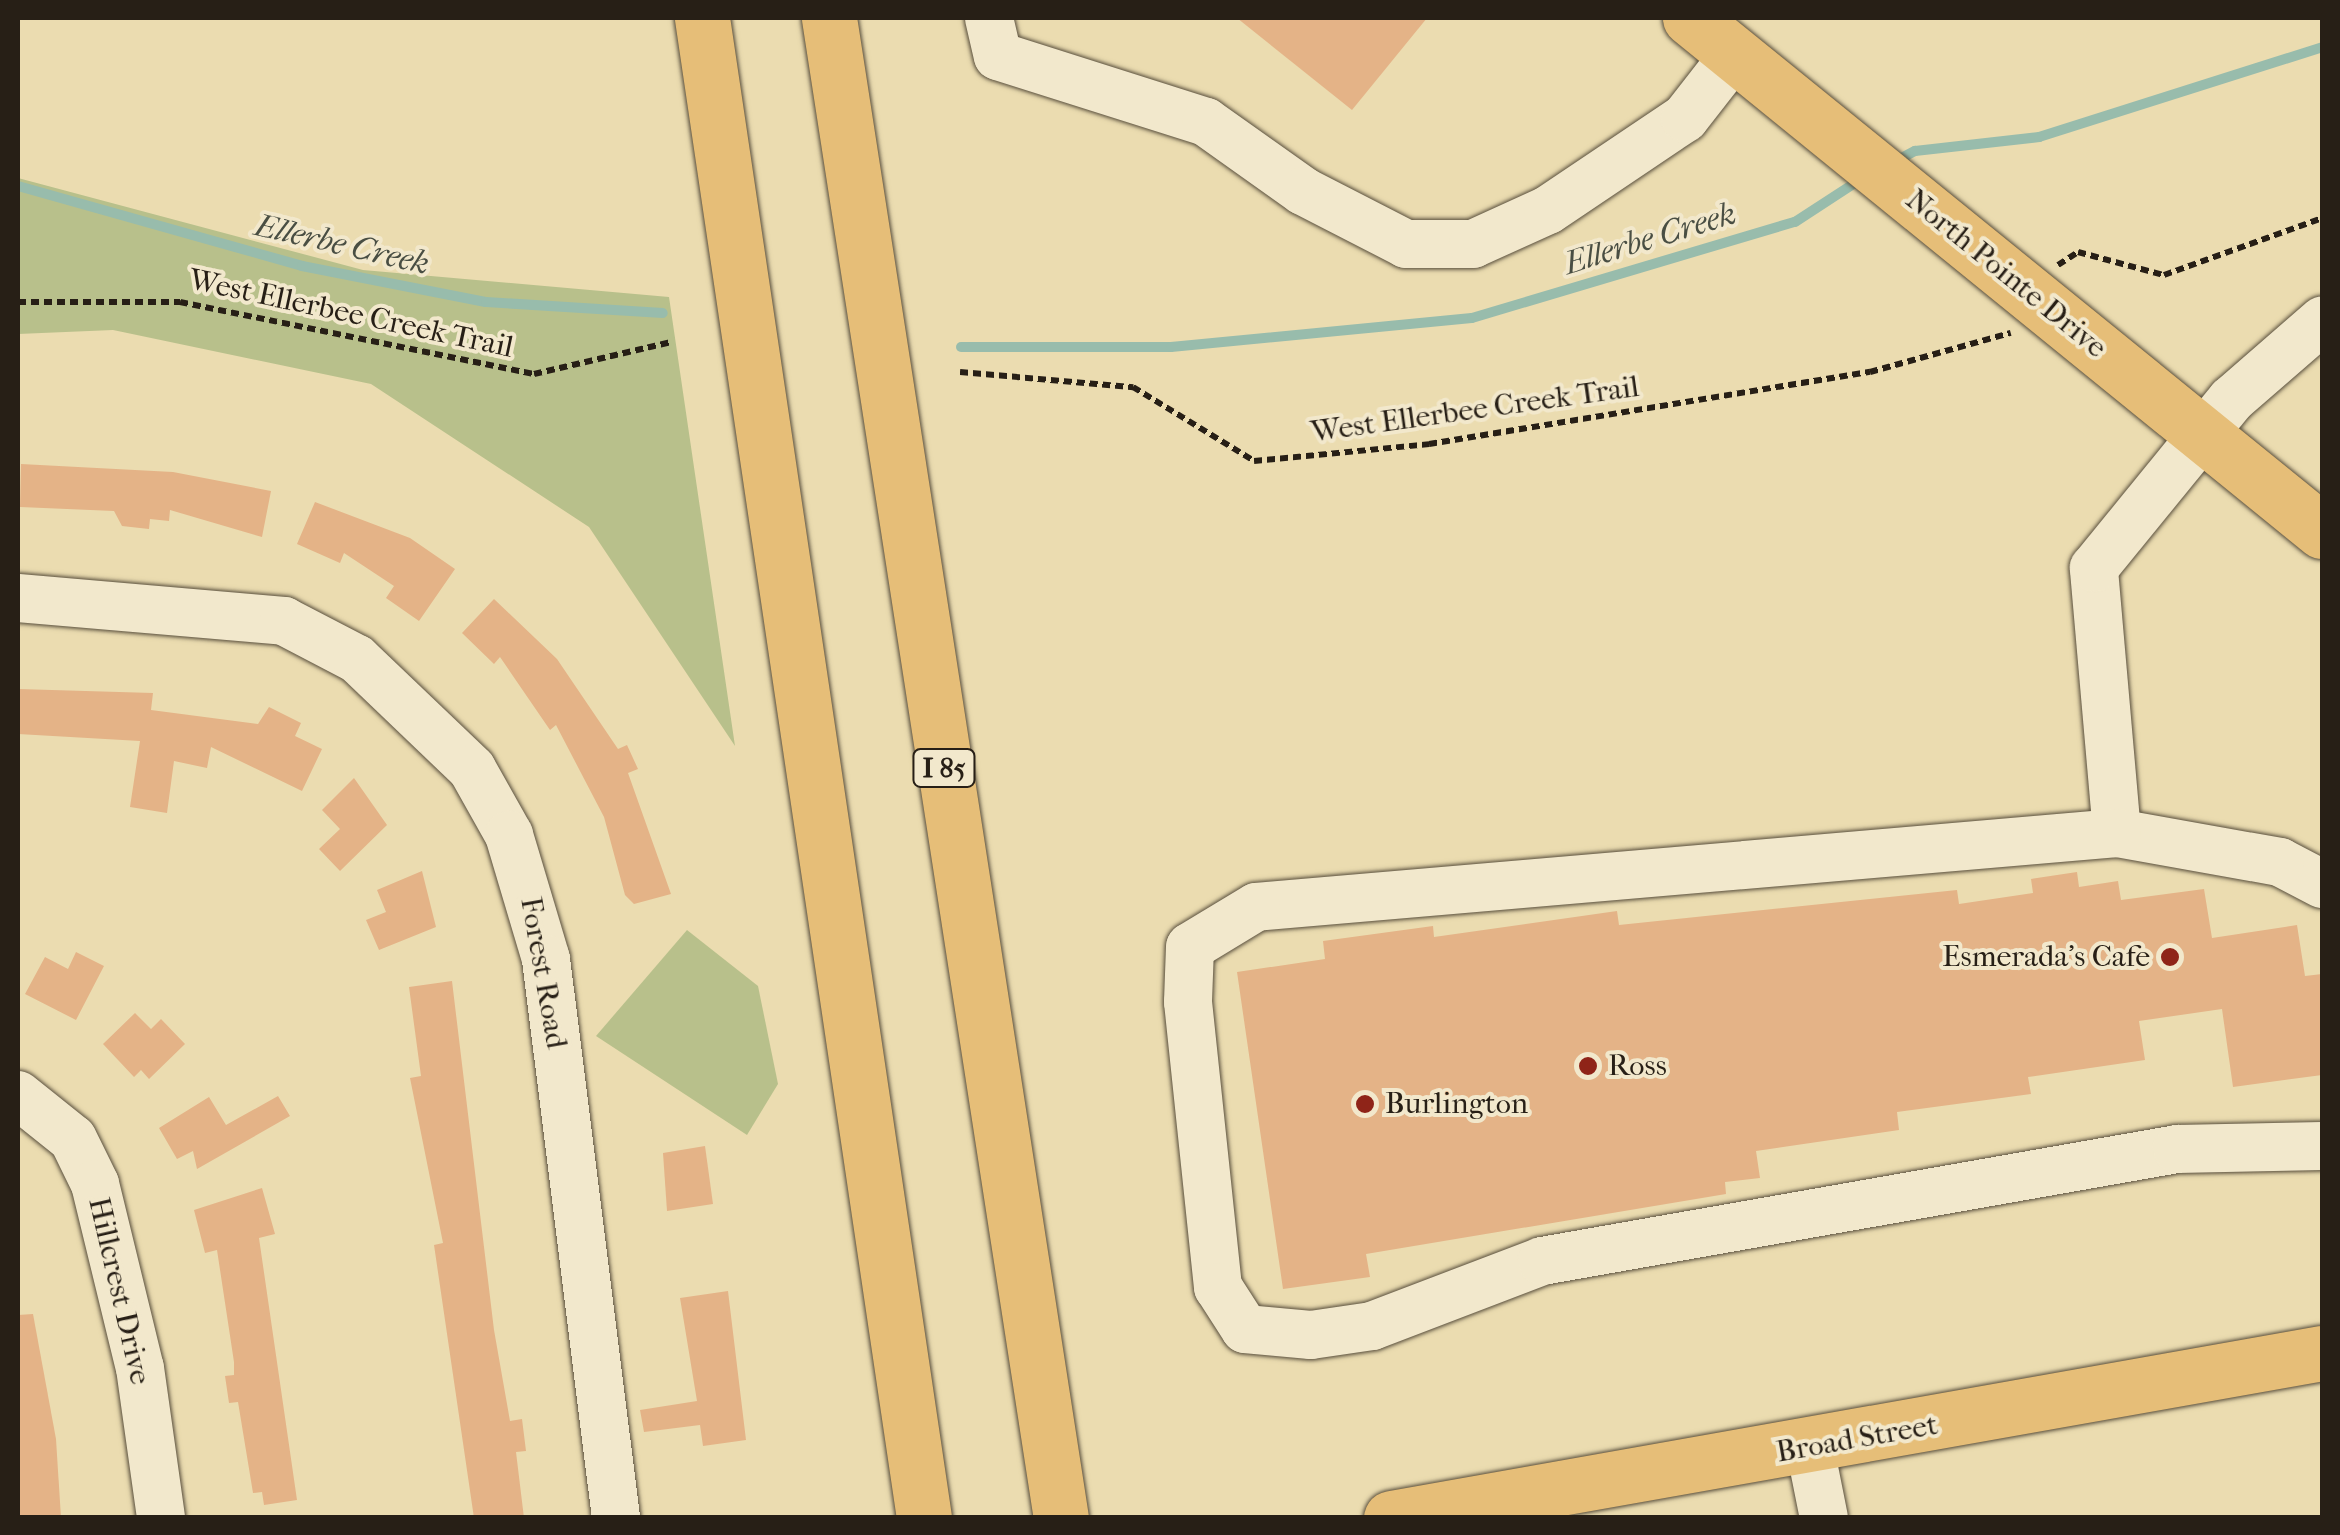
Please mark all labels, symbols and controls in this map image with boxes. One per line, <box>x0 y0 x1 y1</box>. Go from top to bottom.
street label: North Pointe Drive <box>1898 182 2114 366</box>
water label: Ellerbe Creek <box>1560 195 1740 283</box>
water label: Ellerbe Creek <box>251 206 433 284</box>
street label: West Ellerbee Creek Trail <box>186 262 516 366</box>
street label: West Ellerbee Creek Trail <box>1309 369 1641 451</box>
road number: I 85 <box>912 745 976 791</box>
street label: Forest Road <box>512 894 574 1052</box>
place label: Esmerada's Cafe <box>1942 939 2150 975</box>
marker: Esmerada's Cafe <box>2159 946 2181 968</box>
place label: Ross <box>1608 1048 1667 1084</box>
marker: Ross <box>1577 1055 1599 1077</box>
place label: Burlington <box>1385 1086 1528 1122</box>
marker: Burlington <box>1354 1093 1376 1115</box>
street label: Hillcrest Drive <box>80 1194 158 1388</box>
street label: Broad Street <box>1774 1407 1940 1471</box>

